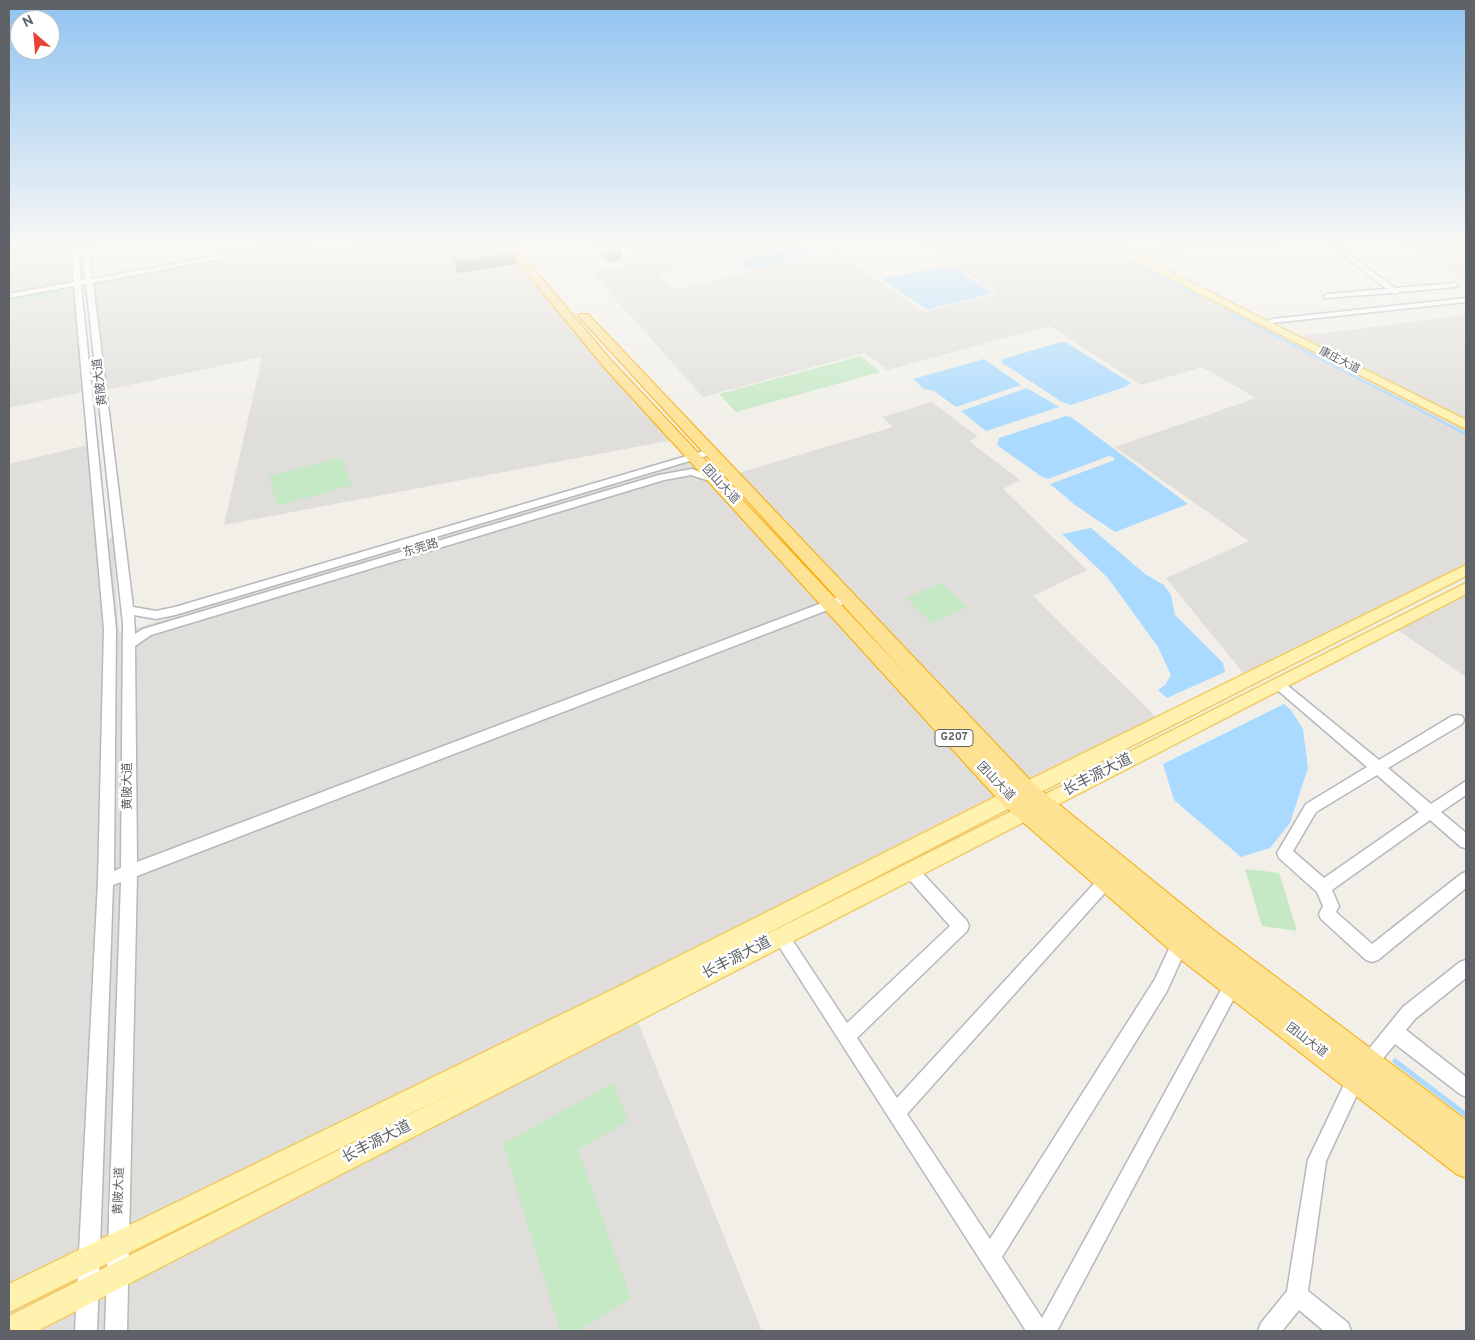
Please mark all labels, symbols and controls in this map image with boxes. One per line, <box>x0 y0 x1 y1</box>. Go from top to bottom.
north arrow <box>10 10 60 60</box>
text: N <box>20 12 37 32</box>
street label: 康庄大道 <box>1316 345 1362 377</box>
street label: 黄陂大道 <box>91 357 111 407</box>
street label: 团山大道 <box>698 463 742 507</box>
street label: 东莞路 <box>402 537 440 561</box>
road number: G207 <box>935 730 973 746</box>
street label: 长丰源大道 <box>1061 751 1135 801</box>
street label: 团山大道 <box>973 760 1017 804</box>
street label: 黄陂大道 <box>122 762 136 810</box>
street label: 长丰源大道 <box>700 934 774 984</box>
street label: 团山大道 <box>1282 1021 1330 1061</box>
street label: 长丰源大道 <box>340 1118 414 1168</box>
street label: 黄陂大道 <box>112 1167 128 1215</box>

